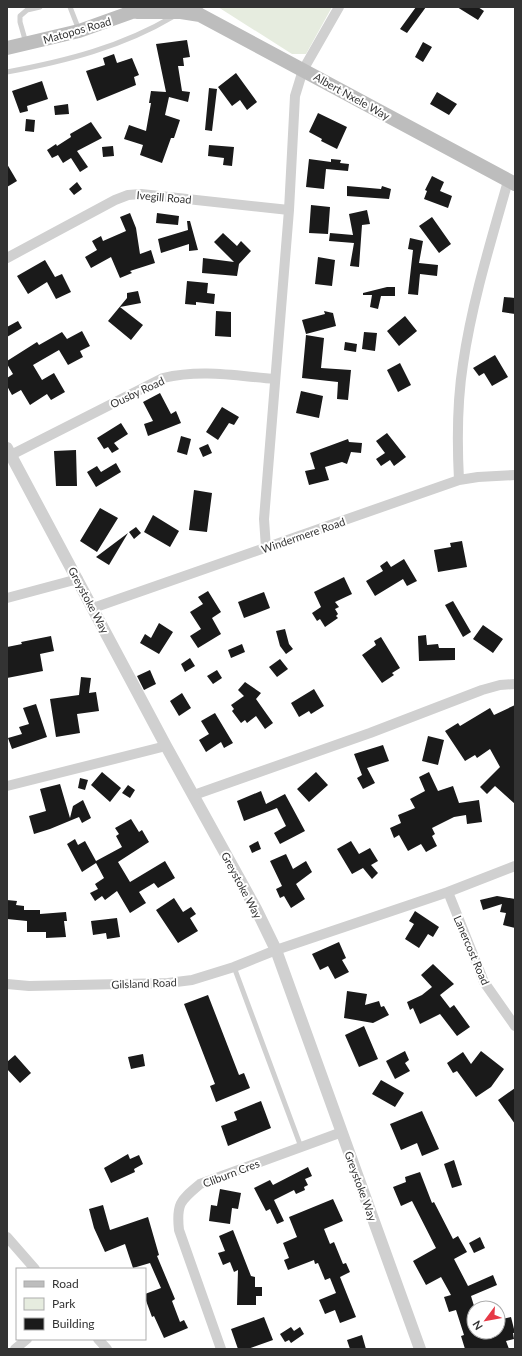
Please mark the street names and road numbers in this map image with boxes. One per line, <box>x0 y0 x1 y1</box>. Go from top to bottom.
street label: Matopos Road <box>42 14 112 46</box>
street label: Albert Nxele Way <box>312 70 393 122</box>
street label: Ivegill Road <box>136 188 192 206</box>
street label: Ousby Road <box>108 374 166 410</box>
street label: Windermere Road <box>259 515 347 555</box>
street label: Greystoke Way <box>66 565 112 636</box>
street label: Greystoke Way <box>219 850 265 921</box>
street label: Lanercost Road <box>452 913 492 987</box>
street label: Gilsland Road <box>111 975 177 991</box>
street label: Greystoke Way <box>342 1149 380 1223</box>
street label: Cliburn Cres <box>201 1156 261 1190</box>

